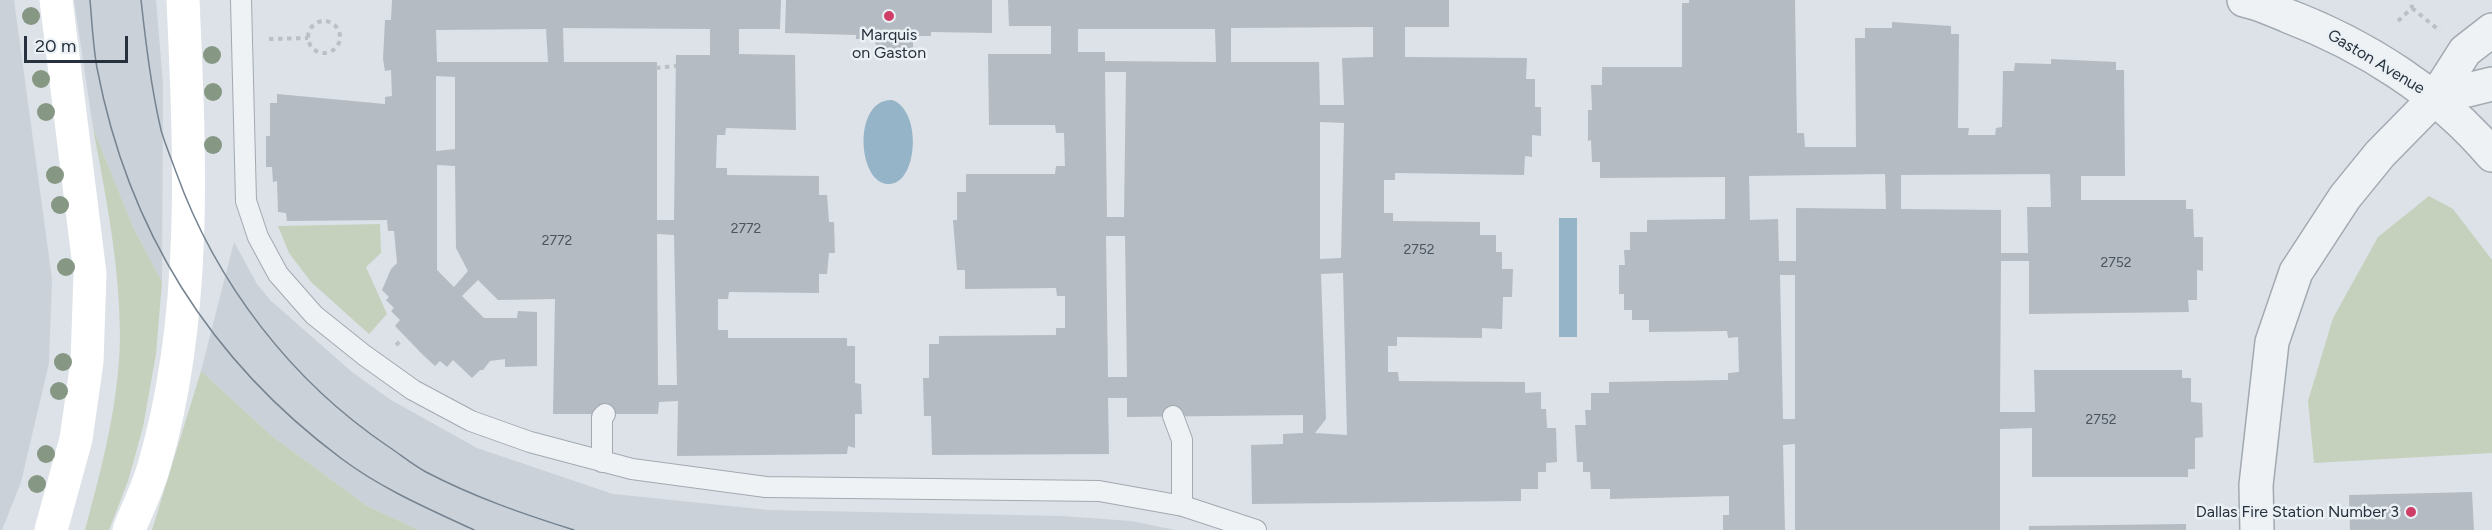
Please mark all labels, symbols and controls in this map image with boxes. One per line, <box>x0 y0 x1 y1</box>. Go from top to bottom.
marker: Marquis on Gaston <box>882 9 896 23</box>
scale bar <box>27 24 130 62</box>
place label: Marquis on Gaston <box>852 25 926 63</box>
street label: Gaston Avenue <box>2324 25 2428 99</box>
text: 20 m <box>35 35 76 57</box>
house number: 2772 <box>731 221 761 237</box>
house number: 2772 <box>542 233 572 249</box>
house number: 2752 <box>1403 242 1435 258</box>
house number: 2752 <box>2100 255 2132 271</box>
house number: 2752 <box>2085 412 2117 428</box>
place label: Dallas Fire Station Number 3 <box>2196 502 2399 522</box>
marker: Dallas Fire Station Number 3 <box>2404 505 2418 519</box>

